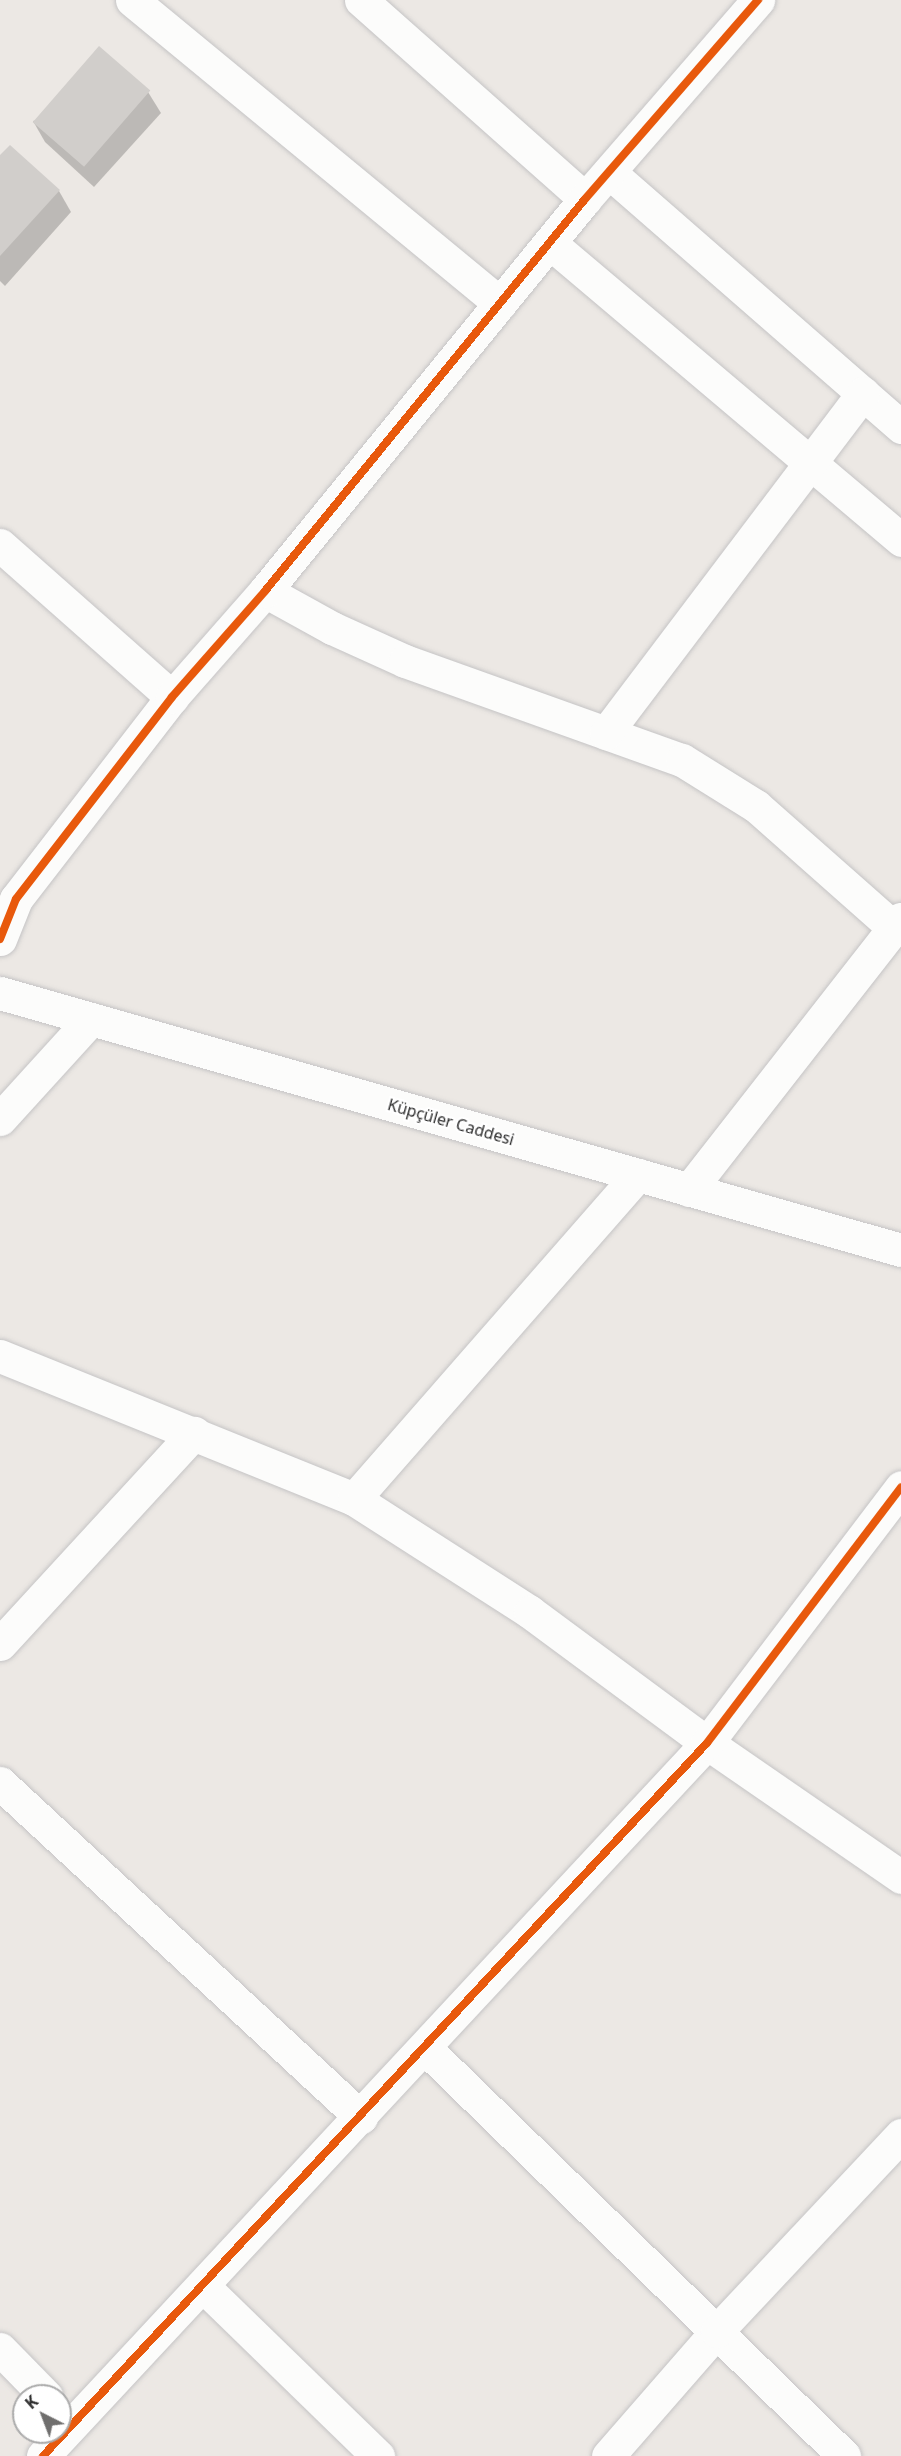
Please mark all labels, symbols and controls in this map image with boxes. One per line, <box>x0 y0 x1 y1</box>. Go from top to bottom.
street label: Küpçüler Caddesi <box>386 1095 516 1149</box>
north arrow <box>12 2384 72 2444</box>
text: K <box>20 2390 43 2414</box>

